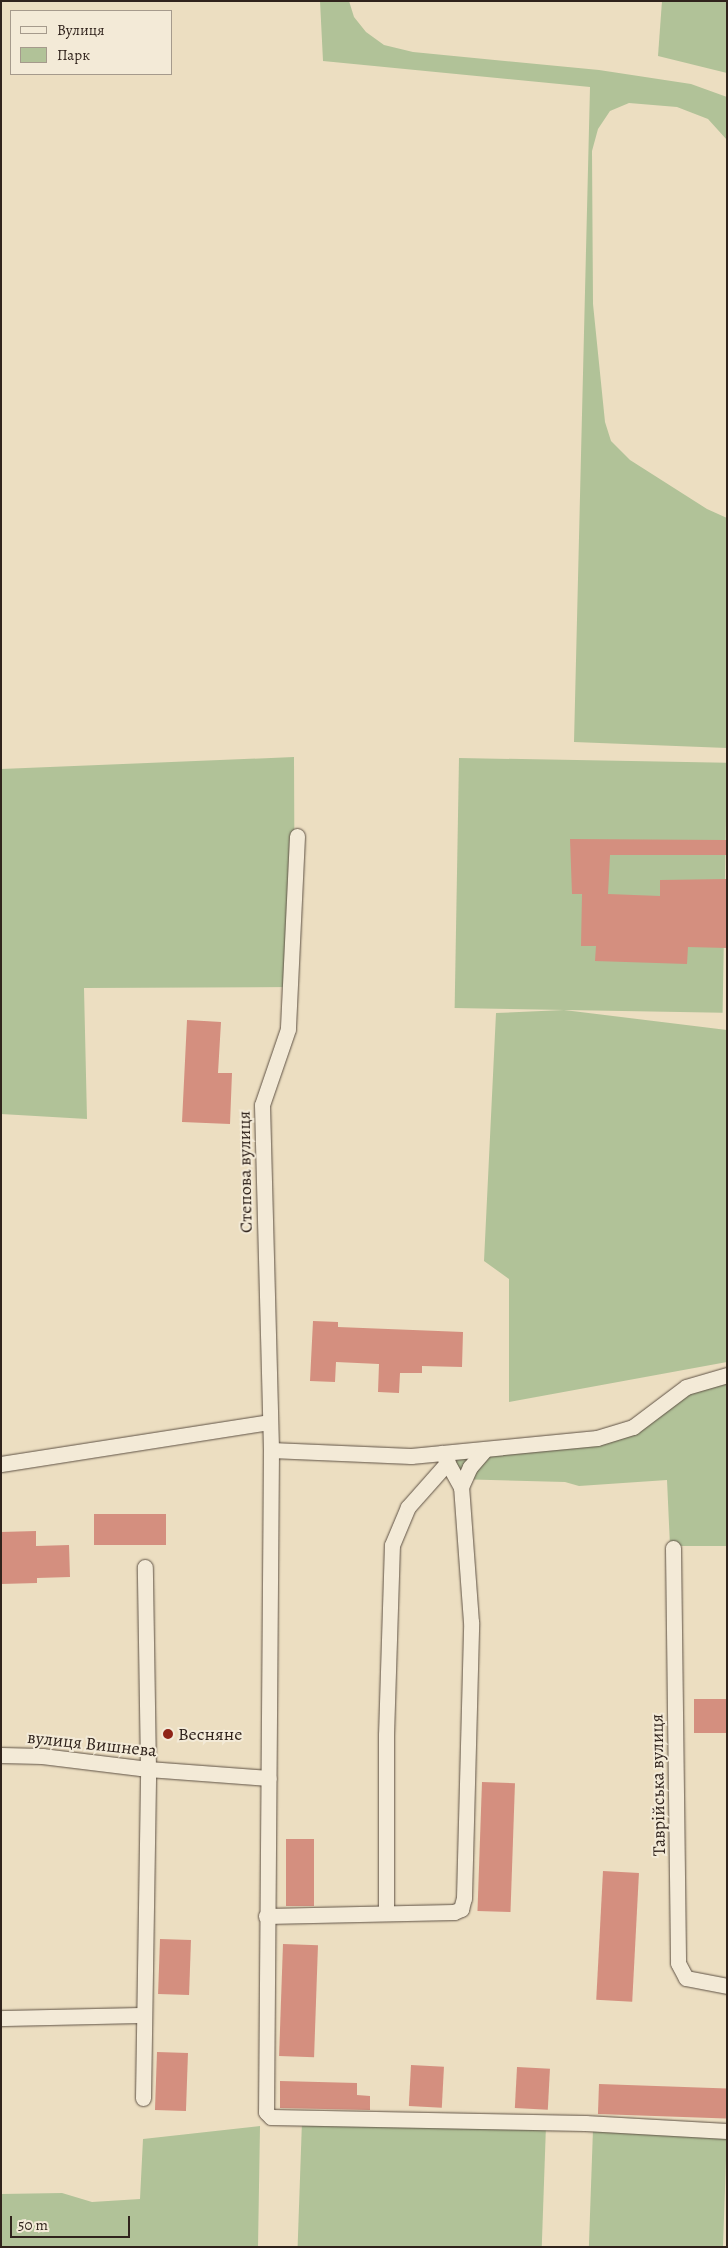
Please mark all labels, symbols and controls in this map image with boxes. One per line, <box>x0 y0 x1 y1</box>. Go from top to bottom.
legend <box>10 10 172 75</box>
text: Вулиця <box>57 20 104 40</box>
text: Парк <box>57 45 90 65</box>
street label: Степова вулиця <box>233 1111 257 1233</box>
street label: Таврійська вулиця <box>646 1714 670 1856</box>
place label: Весняне <box>178 1723 242 1745</box>
street label: вулиця Вишнева <box>26 1726 158 1762</box>
marker: Весняне <box>162 1728 174 1740</box>
scale bar <box>12 2206 132 2238</box>
text: 50 m <box>18 2215 48 2235</box>

